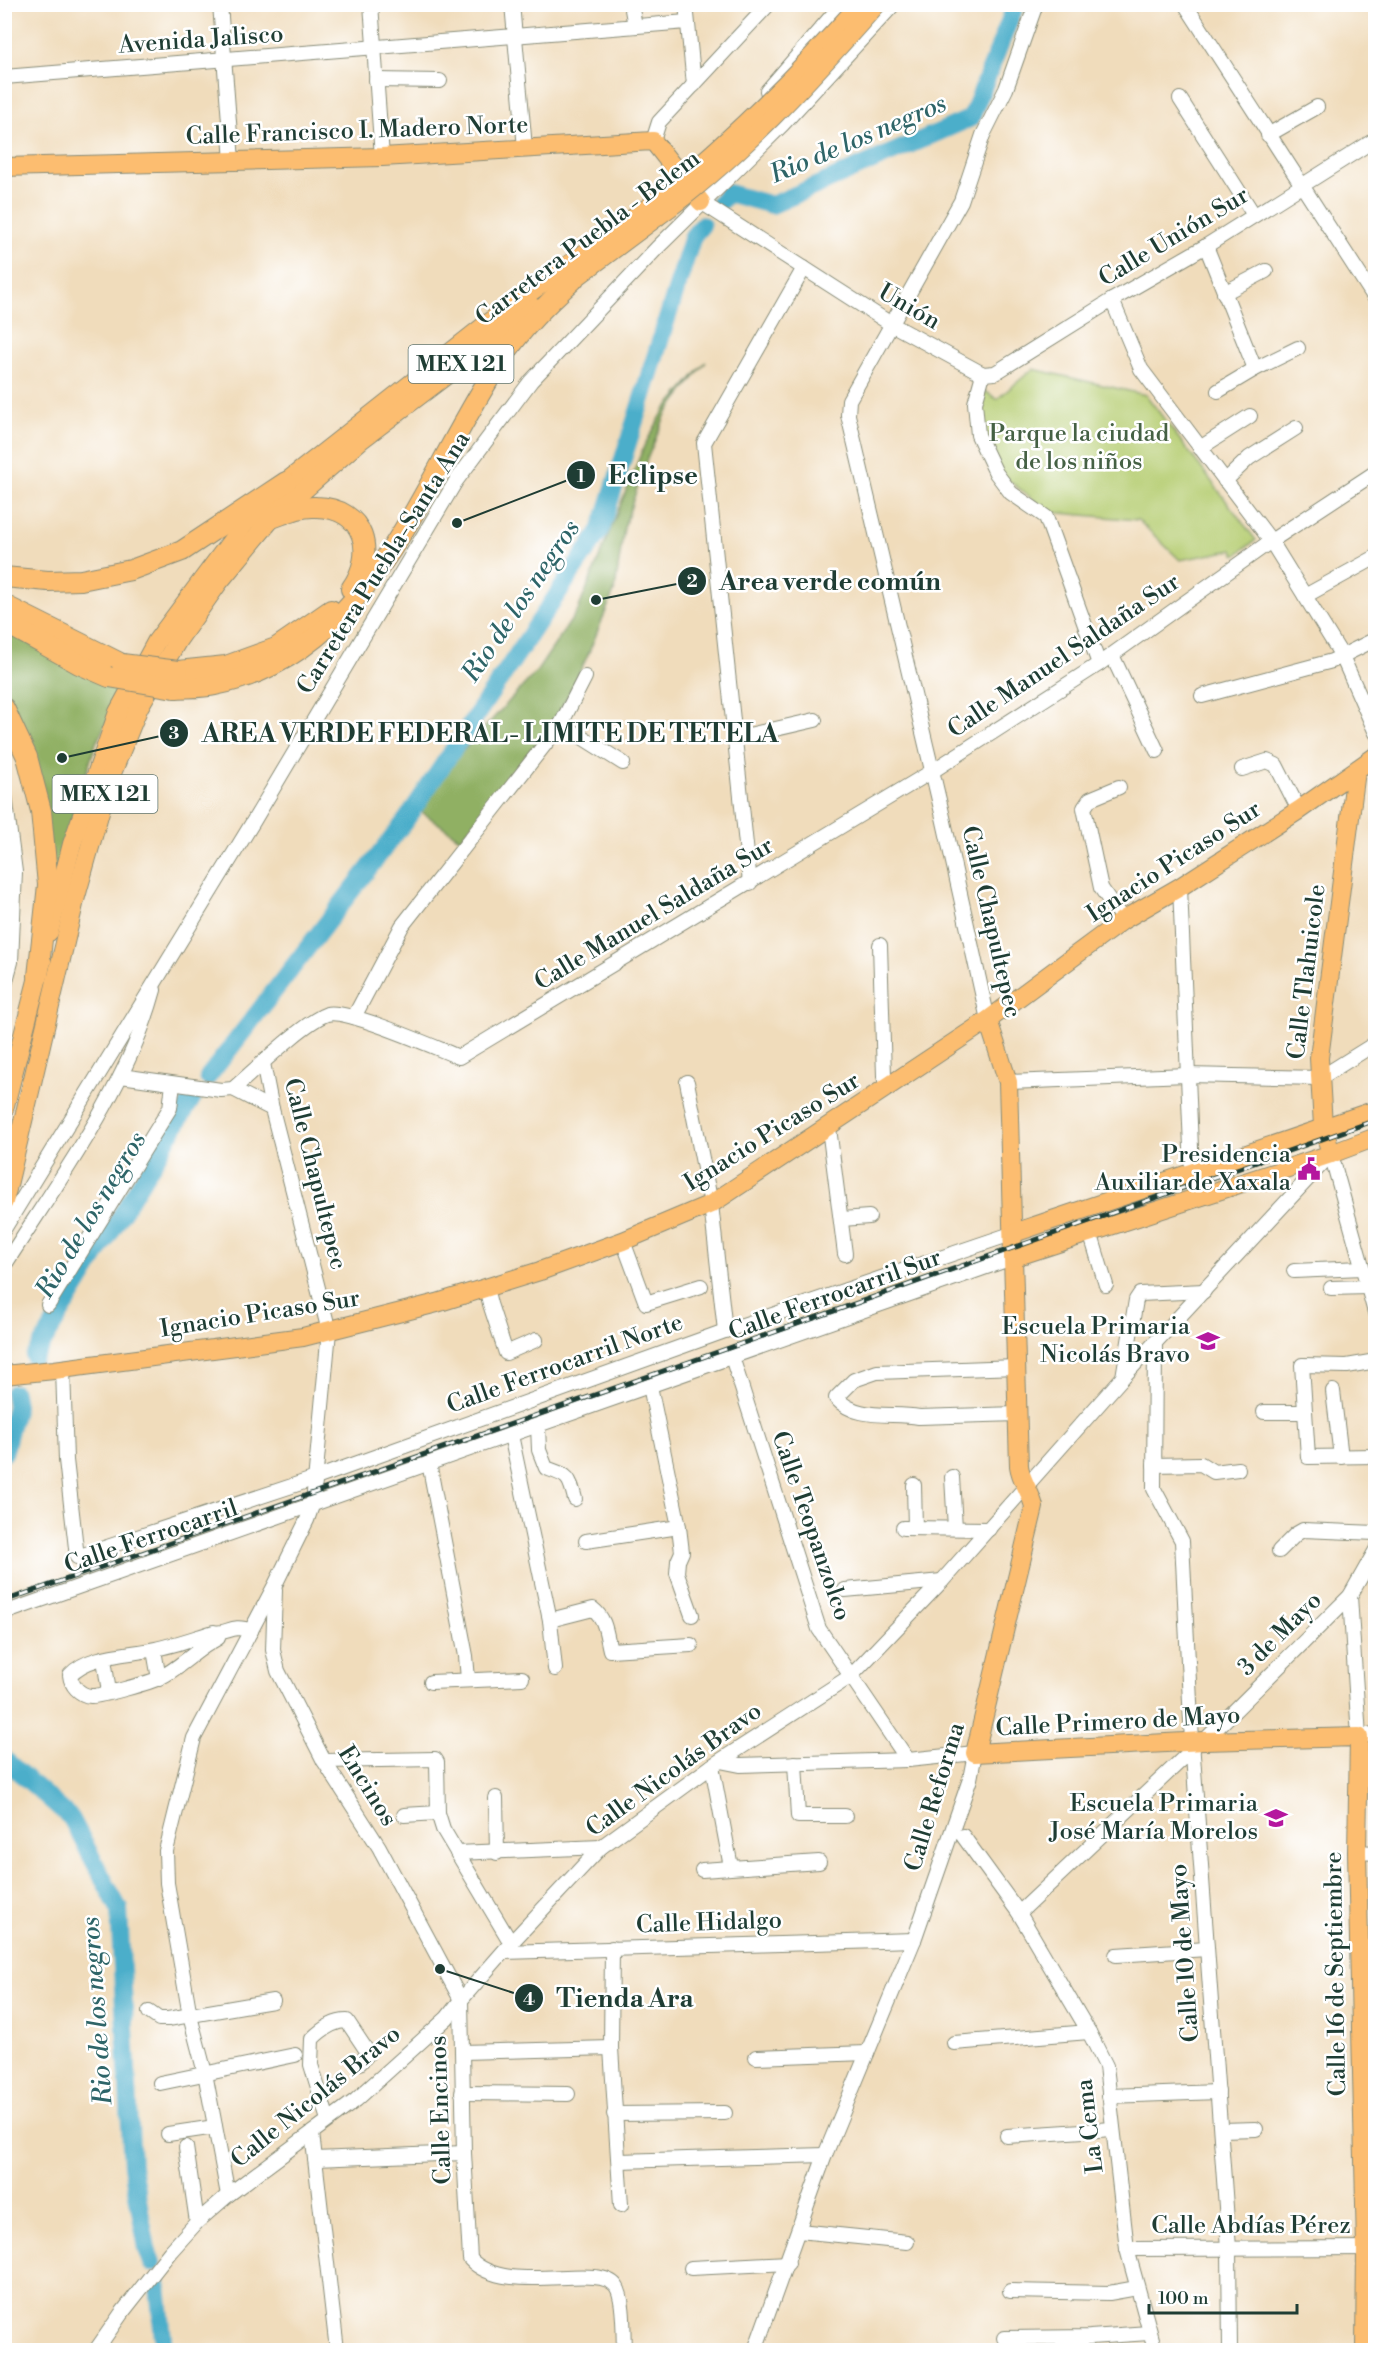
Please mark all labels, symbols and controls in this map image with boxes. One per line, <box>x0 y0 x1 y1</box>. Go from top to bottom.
street label: Avenida Jalisco <box>116 19 285 61</box>
water label: Rio de los negros <box>764 87 951 191</box>
street label: Calle Francisco I. Madero Norte <box>185 110 529 152</box>
street label: Carretera Puebla - Belem <box>470 144 706 332</box>
street label: Calle Unión Sur <box>1093 180 1255 294</box>
street label: Unión <box>872 277 946 337</box>
road number: MEX 121 <box>408 345 514 383</box>
park label: Parque la ciudad de los niños <box>989 419 1170 477</box>
street label: Carretera Puebla-Santa Ana <box>291 425 478 700</box>
callout: Eclipse <box>566 453 710 497</box>
text: Eclipse <box>608 460 698 492</box>
text: 1 <box>577 465 586 488</box>
water label: Rio de los negros <box>454 514 587 689</box>
callout: Area verde común <box>677 559 953 603</box>
text: Area verde común <box>718 566 941 598</box>
street label: Calle Manuel Saldaña Sur <box>942 567 1186 745</box>
text: 2 <box>686 570 698 593</box>
callout: AREA VERDE FEDERAL- LIMITE DE TETELA <box>159 711 791 755</box>
text: AREA VERDE FEDERAL- LIMITE DE TETELA <box>200 718 779 750</box>
text: 3 <box>169 722 180 745</box>
road number: MEX 121 <box>52 775 158 813</box>
street label: Ignacio Picaso Sur <box>1081 794 1267 930</box>
street label: Calle Chapultepec <box>954 823 1028 1021</box>
street label: Calle Manuel Saldaña Sur <box>529 831 779 997</box>
street label: Calle Tlahuicole <box>1281 883 1333 1061</box>
street label: Ignacio Picaso Sur <box>678 1066 866 1198</box>
street label: Calle Chapultepec <box>277 1075 353 1273</box>
water label: Rio de los negros <box>28 1126 153 1305</box>
place label: Presidencia Auxiliar de Xaxala <box>1094 1140 1292 1198</box>
public building icon: Presidencia Auxiliar de Xaxala <box>1296 1156 1322 1182</box>
street label: Calle Ferrocarril Sur <box>724 1243 946 1347</box>
street label: Ignacio Picaso Sur <box>158 1283 362 1345</box>
street label: Calle Ferrocarril Norte <box>443 1307 687 1421</box>
place label: Escuela Primaria Nicolás Bravo <box>1002 1312 1191 1370</box>
school or university icon: Escuela Primaria Nicolás Bravo <box>1195 1328 1221 1354</box>
street label: Calle Teopanzolco <box>765 1427 857 1625</box>
street label: Calle Ferrocarril <box>60 1493 242 1581</box>
street label: 3 de Mayo <box>1232 1586 1328 1682</box>
street label: Calle Nicolás Bravo <box>580 1696 768 1844</box>
street label: Calle Primero de Mayo <box>995 1701 1241 1743</box>
street label: Calle Reforma <box>898 1718 972 1875</box>
street label: Encinos <box>331 1740 403 1832</box>
place label: Escuela Primaria José María Morelos <box>1048 1789 1259 1847</box>
school or university icon: Escuela Primaria José María Morelos <box>1263 1805 1289 1831</box>
street label: Calle 16 de Septiembre <box>1319 1851 1353 2097</box>
street label: Calle 10 de Mayo <box>1164 1863 1206 2043</box>
street label: Calle Hidalgo <box>636 1905 782 1941</box>
water label: Rio de los negros <box>74 1915 120 2107</box>
callout: Tienda Ara <box>514 1976 705 2020</box>
text: Tienda Ara <box>556 1983 695 2015</box>
text: 4 <box>523 1988 535 2011</box>
street label: Calle Nicolás Bravo <box>225 2019 407 2175</box>
street label: Calle Encinos <box>423 2035 459 2185</box>
street label: La Cema <box>1069 2076 1111 2175</box>
street label: Calle Abdías Pérez <box>1151 2211 1351 2241</box>
scale bar <box>1149 2277 1298 2315</box>
text: 100 m <box>1158 2287 1209 2310</box>

